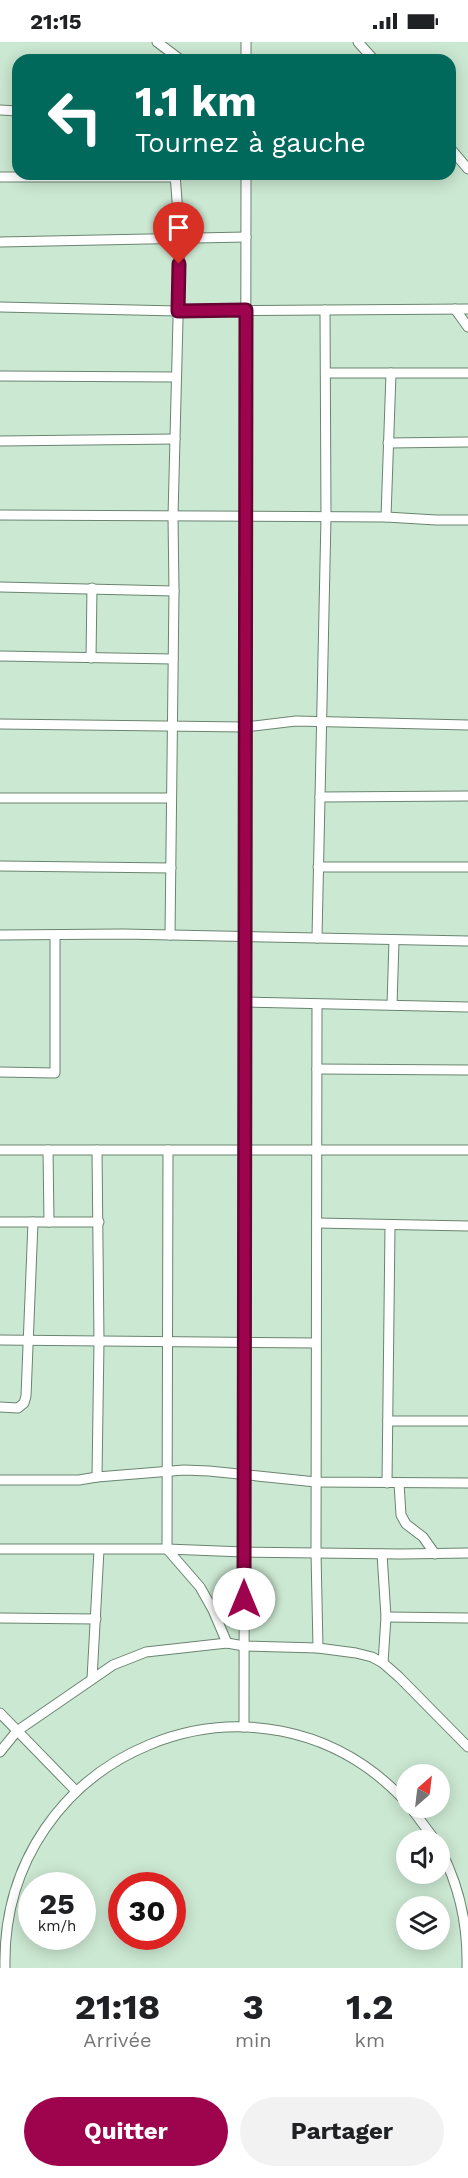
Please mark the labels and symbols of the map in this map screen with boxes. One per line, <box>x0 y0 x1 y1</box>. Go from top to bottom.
pin <box>153 202 204 264</box>
position arrow <box>212 1567 276 1631</box>
north arrow <box>396 1764 450 1818</box>
speed limit sign: 30 <box>108 1872 186 1950</box>

